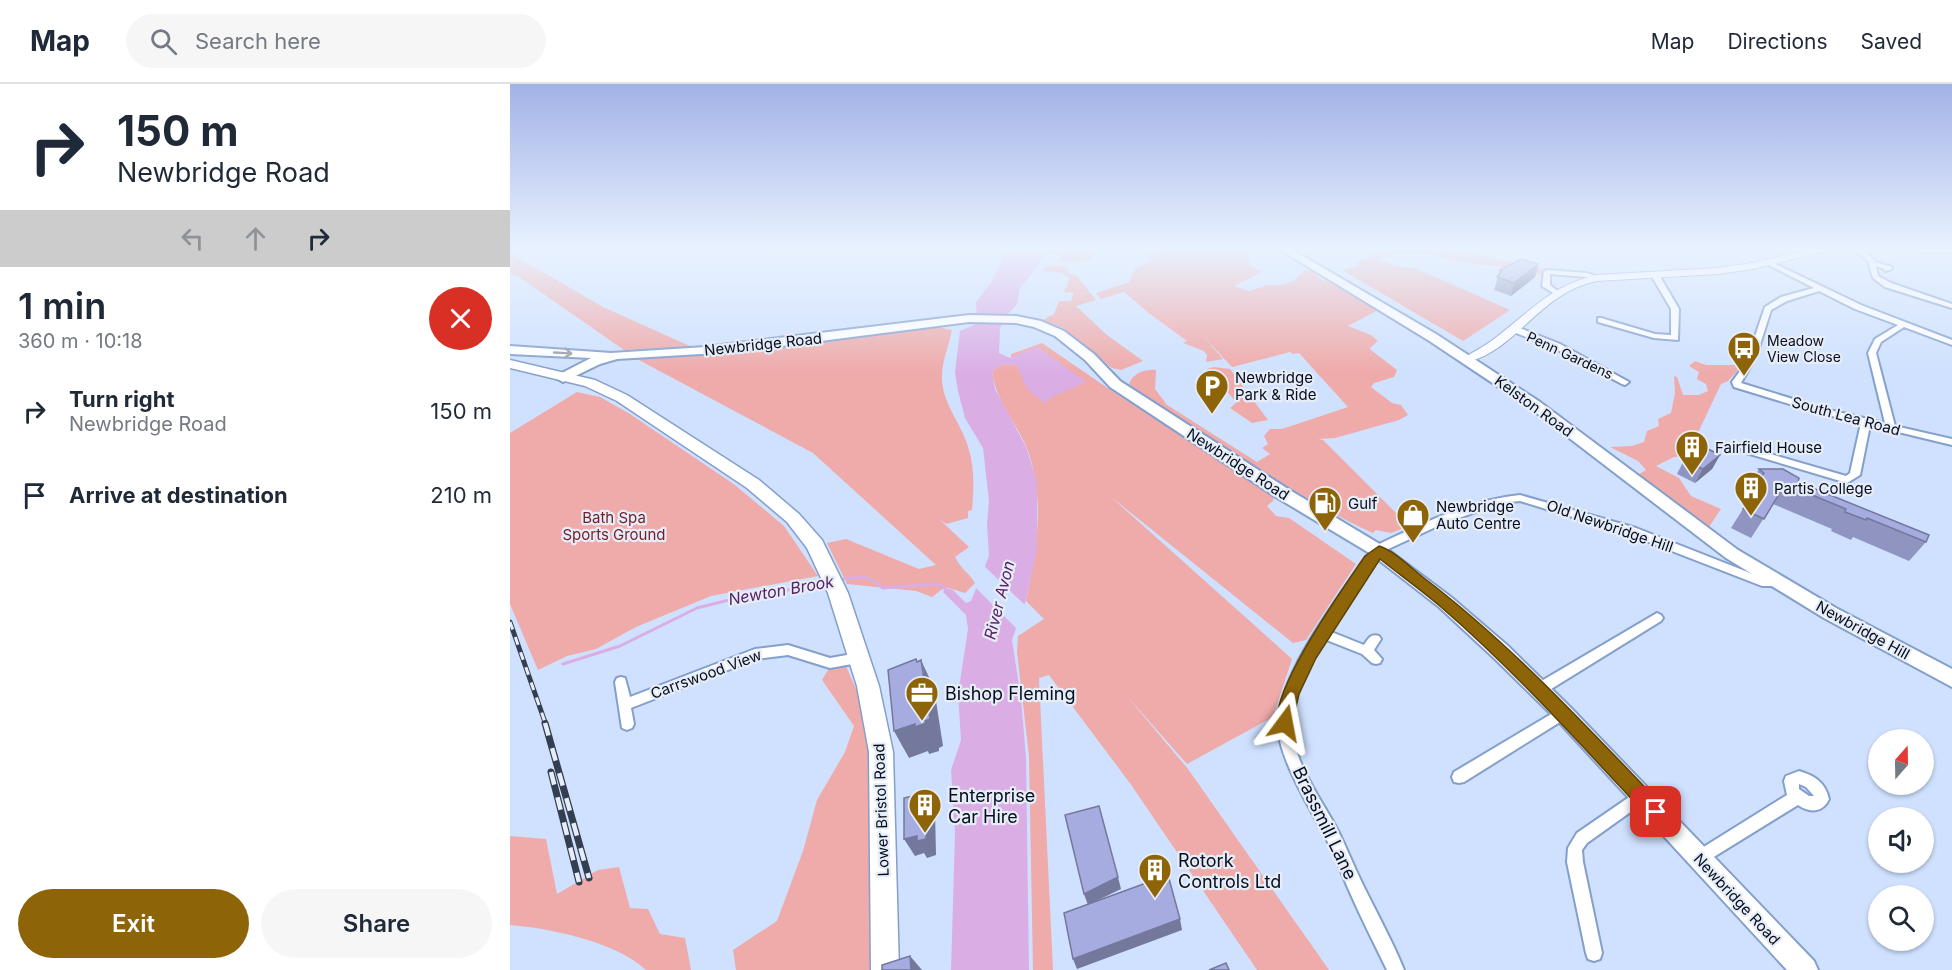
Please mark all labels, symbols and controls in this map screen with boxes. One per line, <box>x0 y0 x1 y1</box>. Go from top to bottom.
search box <box>126 14 546 68</box>
text: Map <box>30 24 90 58</box>
icon: search <box>147 25 180 58</box>
text: Search here <box>195 28 321 54</box>
text: Map <box>1651 29 1694 54</box>
text: Directions <box>1727 29 1828 54</box>
text: Saved <box>1861 29 1922 54</box>
text: 150 m <box>117 105 239 156</box>
icon: right <box>18 108 96 186</box>
text: Newbridge Road <box>117 156 330 189</box>
icon: left <box>176 222 209 255</box>
icon: ahead <box>239 222 272 255</box>
icon: right <box>302 222 335 255</box>
text: 1 min <box>18 284 106 328</box>
button: close <box>429 287 492 350</box>
street label: Newbridge Road <box>703 328 823 360</box>
street label: Penn Gardens <box>1524 328 1616 382</box>
text: 360 m · 10:18 <box>18 329 143 353</box>
bus stop icon: Meadow View Close <box>1726 330 1762 377</box>
place label: Meadow View Close <box>1767 332 1841 365</box>
one-way arrow <box>552 347 572 358</box>
parking icon: Newbridge Park & Ride <box>1194 368 1230 415</box>
place label: Newbridge Park & Ride <box>1235 368 1316 404</box>
street label: Kelston Road <box>1491 371 1577 441</box>
text: Turn right <box>69 386 175 412</box>
street label: South Lea Road <box>1790 392 1902 440</box>
icon: right <box>18 395 51 428</box>
text: 150 m <box>430 398 492 424</box>
text: Newbridge Road <box>69 412 227 436</box>
street label: Newbridge Road <box>1183 424 1293 504</box>
building icon: Fairfield House <box>1674 429 1710 476</box>
place label: Fairfield House <box>1715 438 1822 457</box>
building icon: Partis College <box>1733 470 1769 517</box>
icon: arrive <box>18 479 51 512</box>
place label: Partis College <box>1774 479 1872 498</box>
text: Arrive at destination <box>69 482 288 508</box>
text: 210 m <box>430 482 492 508</box>
fuel station icon: Gulf <box>1307 485 1343 532</box>
place label: Gulf <box>1348 494 1378 513</box>
street label: Old Newbridge Hill <box>1544 495 1676 557</box>
shop icon: Newbridge Auto Centre <box>1395 497 1431 544</box>
place label: Newbridge Auto Centre <box>1436 497 1521 533</box>
park label: Bath Spa Sports Ground <box>562 508 666 544</box>
water label: River Avon <box>980 559 1018 641</box>
water label: Newton Brook <box>727 571 836 609</box>
street label: Newbridge Hill <box>1813 596 1913 664</box>
street label: Carrswood View <box>648 645 764 703</box>
office icon: Bishop Fleming <box>904 675 940 722</box>
place label: Bishop Fleming <box>945 683 1075 704</box>
position arrow <box>1253 691 1317 755</box>
north arrow <box>1868 729 1934 795</box>
map controls <box>1868 729 1934 951</box>
street label: Lower Bristol Road <box>869 743 893 877</box>
street label: Brassmill Lane <box>1289 763 1361 883</box>
place label: Enterprise Car Hire <box>948 785 1035 827</box>
pin <box>1630 786 1681 837</box>
building icon: Enterprise Car Hire <box>907 787 943 834</box>
icon: arrive <box>1639 795 1672 828</box>
button: sound <box>1868 807 1934 873</box>
street label: Newbridge Road <box>1690 849 1784 949</box>
place label: Rotork Controls Ltd <box>1178 850 1281 892</box>
building icon: Rotork Controls Ltd <box>1137 852 1173 899</box>
button: search <box>1868 885 1934 951</box>
button: Exit <box>18 889 249 958</box>
button: Share <box>261 889 492 958</box>

